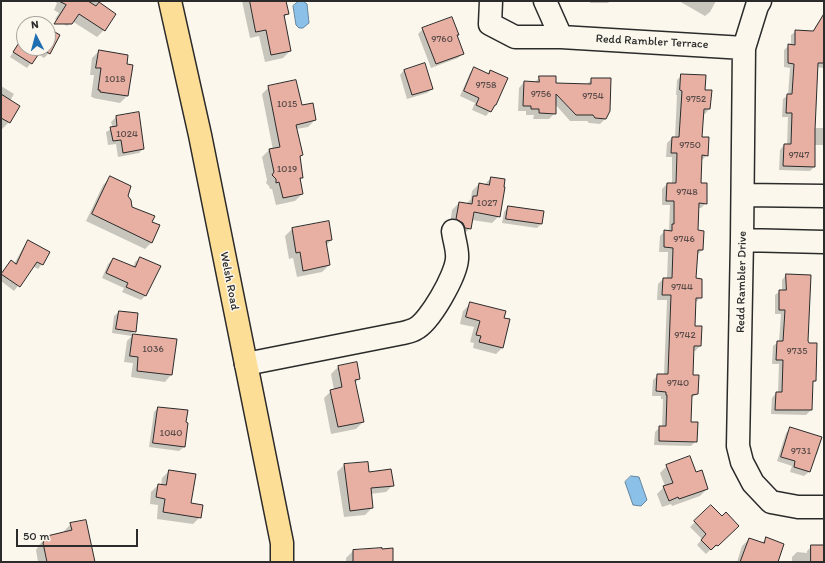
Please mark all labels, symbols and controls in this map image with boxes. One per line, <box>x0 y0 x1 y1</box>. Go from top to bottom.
north arrow <box>16 16 56 56</box>
text: N <box>30 18 39 31</box>
street label: Redd Rambler Terrace <box>595 32 709 52</box>
house number: 9760 <box>431 33 453 45</box>
house number: 1018 <box>105 73 125 85</box>
house number: 9758 <box>476 79 496 91</box>
house number: 9756 <box>531 88 551 100</box>
house number: 9754 <box>582 90 604 102</box>
house number: 9752 <box>686 93 706 105</box>
house number: 1015 <box>277 98 297 110</box>
house number: 1024 <box>116 128 138 140</box>
house number: 9750 <box>679 139 701 151</box>
house number: 9747 <box>788 149 810 161</box>
house number: 1019 <box>277 163 297 175</box>
house number: 9748 <box>676 186 698 198</box>
house number: 1027 <box>476 197 498 209</box>
street label: Redd Rambler Drive <box>734 231 750 333</box>
house number: 9746 <box>673 233 695 245</box>
street label: Welsh Road <box>216 251 242 311</box>
house number: 9744 <box>671 281 693 293</box>
house number: 9742 <box>674 329 696 341</box>
house number: 1036 <box>142 343 164 355</box>
house number: 9735 <box>787 345 807 357</box>
house number: 9740 <box>667 377 689 389</box>
house number: 1040 <box>160 427 182 439</box>
house number: 9731 <box>791 445 811 457</box>
scale bar <box>18 521 140 547</box>
text: 50 m <box>23 529 49 543</box>

